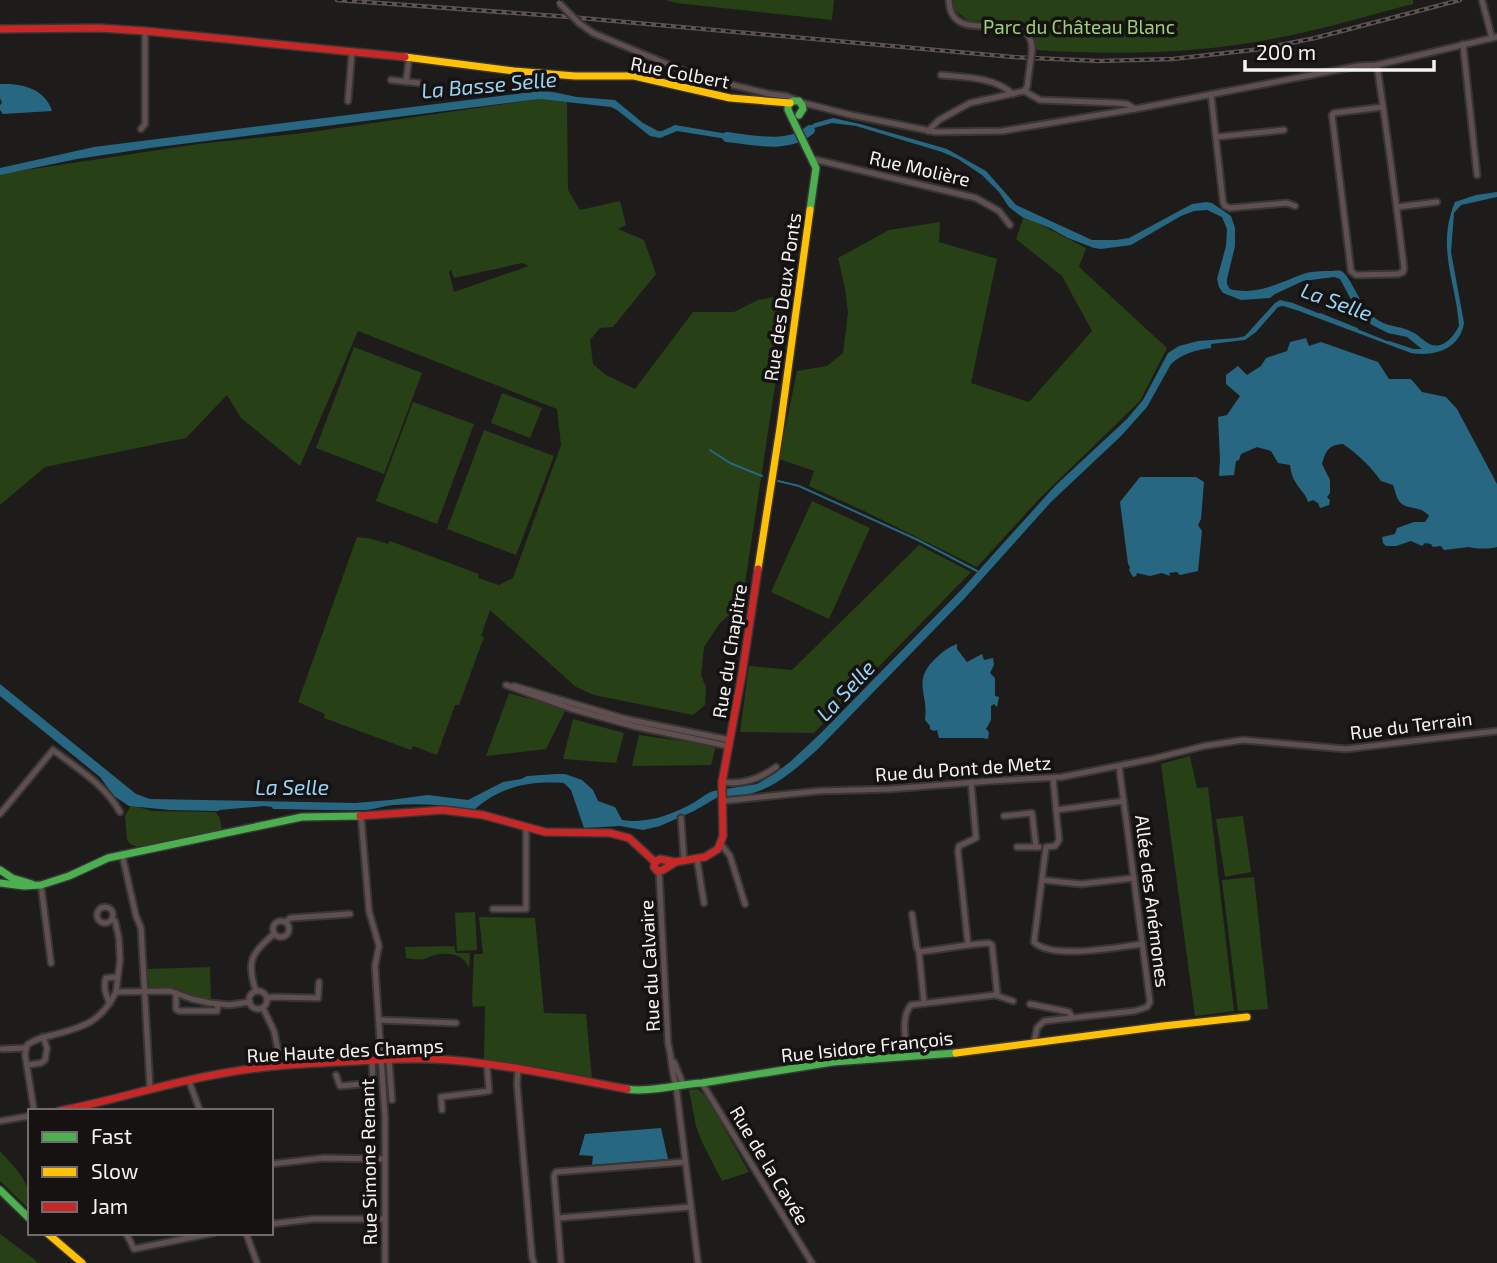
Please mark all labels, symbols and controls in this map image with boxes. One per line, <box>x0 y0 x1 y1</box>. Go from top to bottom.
park label: Parc du Château Blanc <box>983 15 1175 38</box>
scale bar <box>1245 28 1434 72</box>
text: 200 m <box>1256 39 1316 64</box>
street label: Rue Colbert <box>629 51 731 93</box>
water label: La Basse Selle <box>420 66 558 102</box>
street label: Rue Molière <box>867 145 973 191</box>
street label: Rue des Deux Ponts <box>759 211 805 383</box>
water label: La Selle <box>1298 277 1376 325</box>
street label: Rue du Chapitre <box>707 582 751 720</box>
water label: La Selle <box>811 654 879 726</box>
street label: Rue du Terrain <box>1349 706 1473 744</box>
street label: Rue du Pont de Metz <box>874 750 1052 786</box>
water label: La Selle <box>255 774 329 799</box>
street label: Allée des Anémones <box>1131 813 1175 989</box>
street label: Rue du Calvaire <box>634 899 664 1033</box>
street label: Rue Isidore François <box>780 1026 954 1067</box>
street label: Rue Haute des Champs <box>246 1033 444 1067</box>
street label: Rue Simone Renant <box>355 1078 381 1246</box>
street label: Rue de la Cavée <box>726 1102 814 1228</box>
legend <box>28 1109 273 1235</box>
text: Fast <box>91 1123 132 1148</box>
text: Slow <box>91 1158 138 1183</box>
text: Jam <box>91 1193 128 1218</box>

